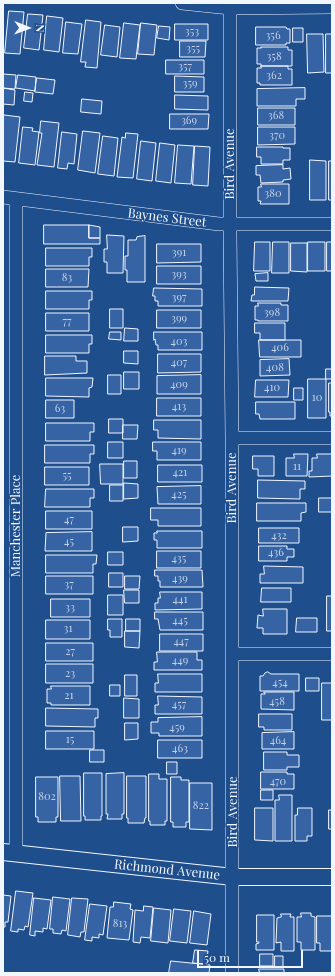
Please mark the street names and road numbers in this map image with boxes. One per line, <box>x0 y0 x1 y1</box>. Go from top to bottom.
street label: Bird Avenue <box>222 128 238 200</box>
street label: Baynes Street <box>127 205 207 231</box>
street label: Bird Avenue <box>224 452 240 524</box>
street label: Manchester Place <box>8 475 24 577</box>
street label: Bird Avenue <box>225 776 241 848</box>
street label: Richmond Avenue <box>113 857 221 883</box>

